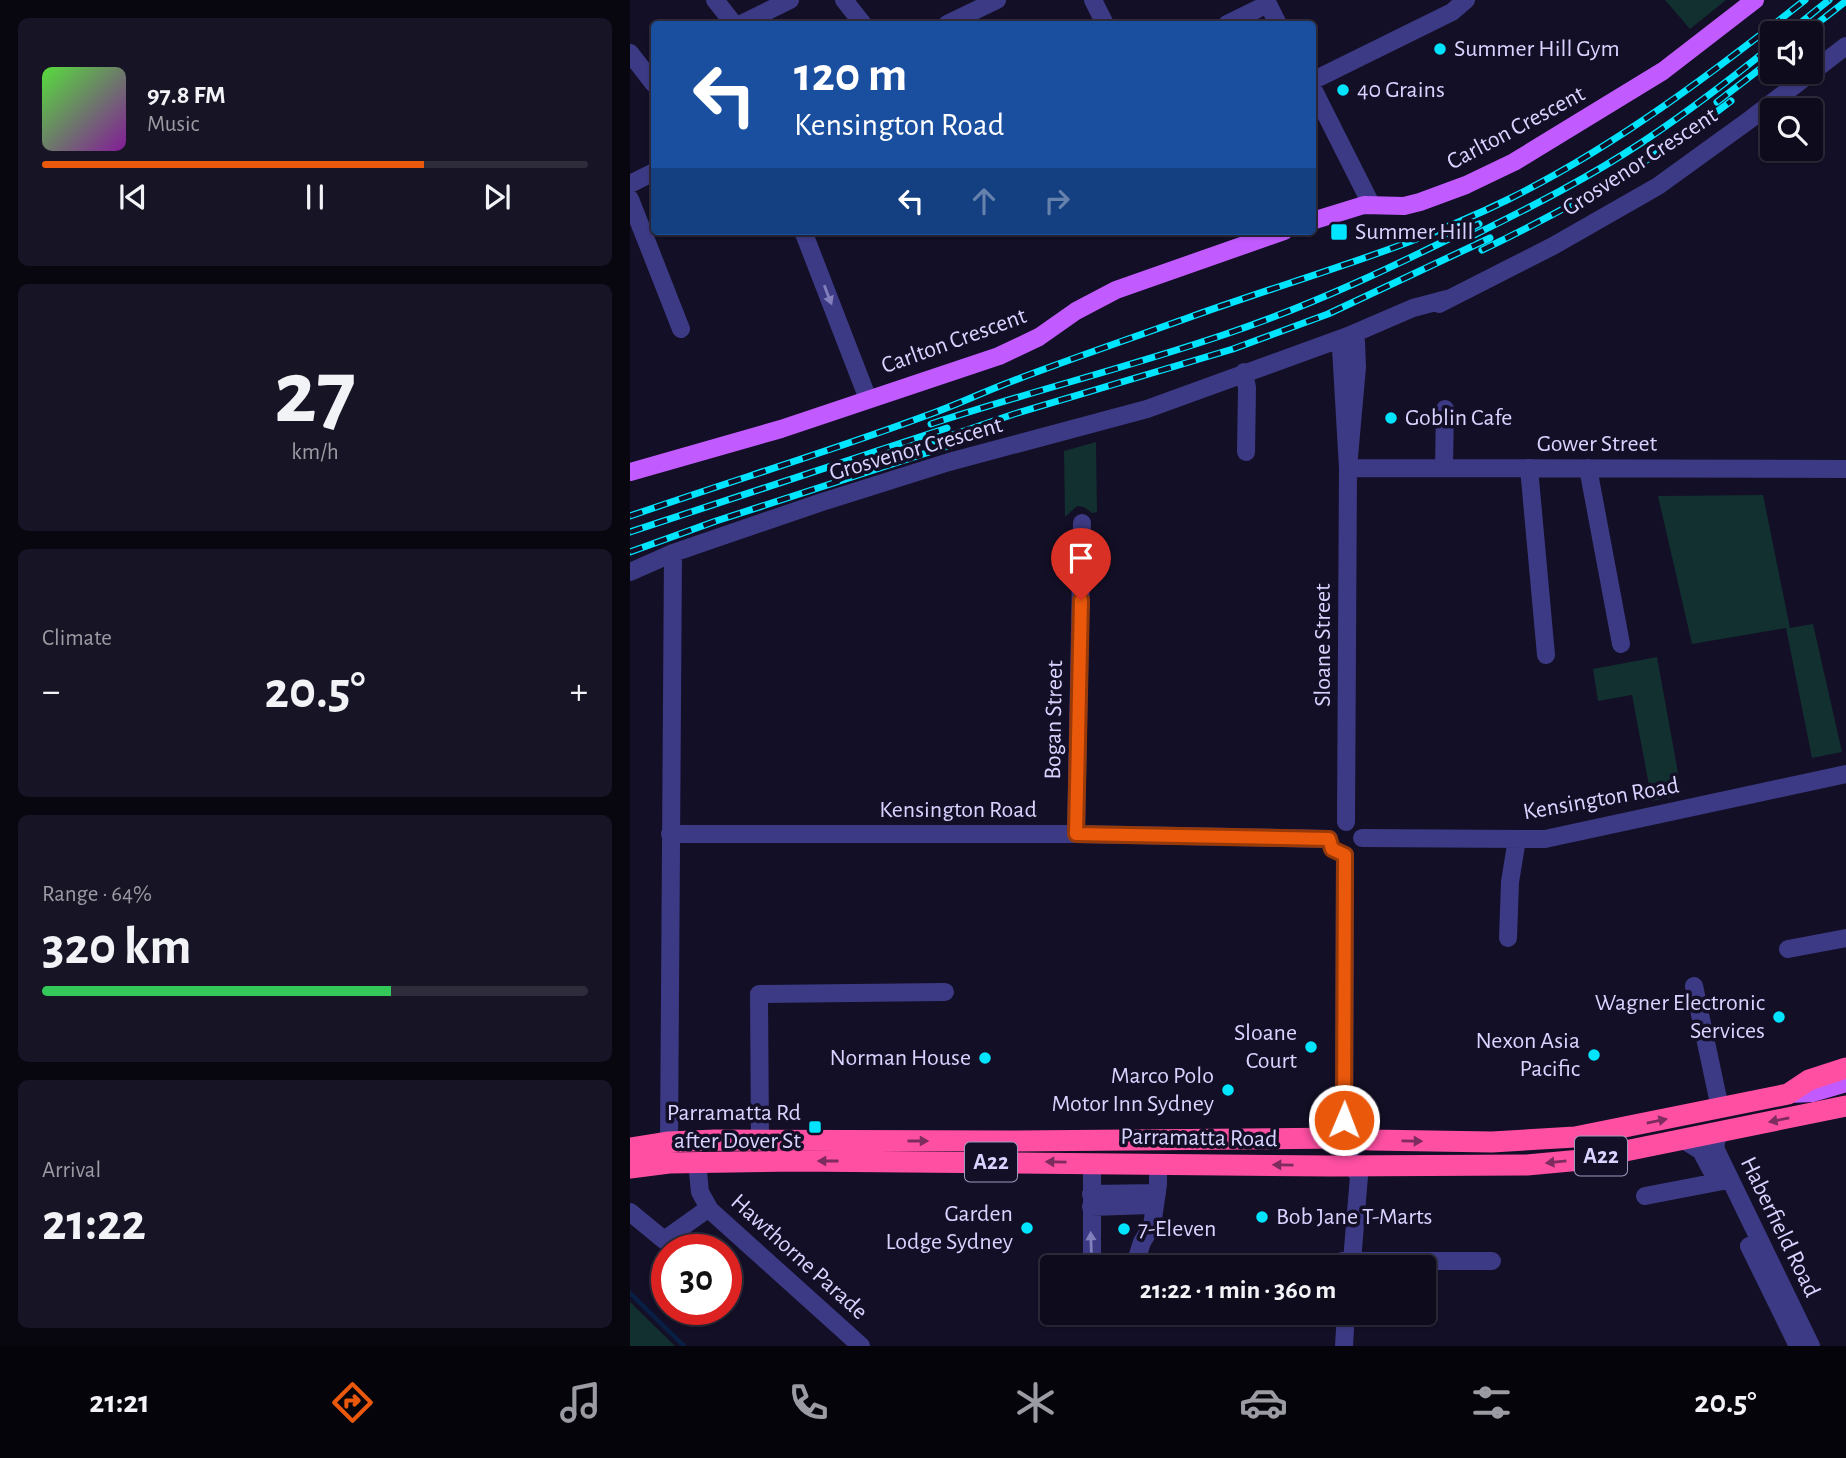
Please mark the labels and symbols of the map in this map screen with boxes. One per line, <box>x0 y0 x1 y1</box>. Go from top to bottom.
place label: Summer Hill Gym <box>1454 37 1620 61</box>
marker: Summer Hill Gym <box>1432 41 1448 57</box>
place label: 40 Grains <box>1357 78 1445 102</box>
marker: 40 Grains <box>1335 82 1351 98</box>
street label: Carlton Crescent <box>1443 82 1589 174</box>
street label: Grosvenor Crescent <box>1558 103 1722 221</box>
place label: Summer Hill <box>1355 220 1473 244</box>
marker: Summer Hill <box>1329 222 1349 242</box>
one-way arrow <box>822 284 833 305</box>
street label: Carlton Crescent <box>878 304 1030 378</box>
place label: Goblin Cafe <box>1405 406 1512 430</box>
marker: Goblin Cafe <box>1383 410 1399 426</box>
street label: Grosvenor Crescent <box>827 413 1006 485</box>
street label: Gower Street <box>1537 432 1658 456</box>
pin <box>1051 528 1111 600</box>
street label: Sloane Street <box>1311 583 1335 707</box>
street label: Bogan Street <box>1041 660 1067 780</box>
street label: Kensington Road <box>1521 773 1681 825</box>
street label: Kensington Road <box>879 798 1037 822</box>
place label: Wagner Electronic Services <box>1595 991 1765 1043</box>
marker: Wagner Electronic Services <box>1771 1009 1787 1025</box>
place label: Sloane Court <box>1234 1021 1297 1073</box>
place label: Nexon Asia Pacific <box>1475 1029 1580 1081</box>
marker: Sloane Court <box>1303 1039 1319 1055</box>
place label: Norman House <box>829 1046 971 1070</box>
marker: Nexon Asia Pacific <box>1586 1047 1602 1063</box>
marker: Norman House <box>977 1050 993 1066</box>
place label: Marco Polo Motor Inn Sydney <box>1052 1064 1214 1116</box>
marker: Marco Polo Motor Inn Sydney <box>1220 1082 1236 1098</box>
position arrow <box>1307 1083 1381 1157</box>
place label: Parramatta Rd after Dover St <box>667 1101 801 1153</box>
one-way arrow <box>1768 1114 1790 1125</box>
one-way arrow <box>1646 1115 1668 1126</box>
marker: Parramatta Rd after Dover St <box>807 1119 823 1135</box>
street label: Parramatta Road <box>1120 1125 1278 1151</box>
one-way arrow <box>907 1135 929 1147</box>
one-way arrow <box>1401 1135 1423 1147</box>
road number: A22 <box>1575 1136 1627 1176</box>
road number: A22 <box>965 1142 1017 1182</box>
street label: Haberfield Road <box>1736 1153 1824 1301</box>
one-way arrow <box>817 1155 839 1167</box>
one-way arrow <box>1045 1157 1067 1168</box>
one-way arrow <box>1545 1157 1567 1168</box>
one-way arrow <box>1272 1160 1294 1171</box>
street label: Hawthorne Parade <box>726 1190 872 1324</box>
place label: Garden Lodge Sydney <box>886 1202 1013 1254</box>
place label: Bob Jane T-Marts <box>1276 1205 1433 1229</box>
marker: Bob Jane T-Marts <box>1254 1209 1270 1225</box>
place label: 7-Eleven <box>1138 1217 1216 1241</box>
marker: Garden Lodge Sydney <box>1019 1220 1035 1236</box>
marker: 7-Eleven <box>1116 1221 1132 1237</box>
one-way arrow <box>1085 1231 1097 1253</box>
speed limit sign: 30 <box>651 1234 742 1325</box>

